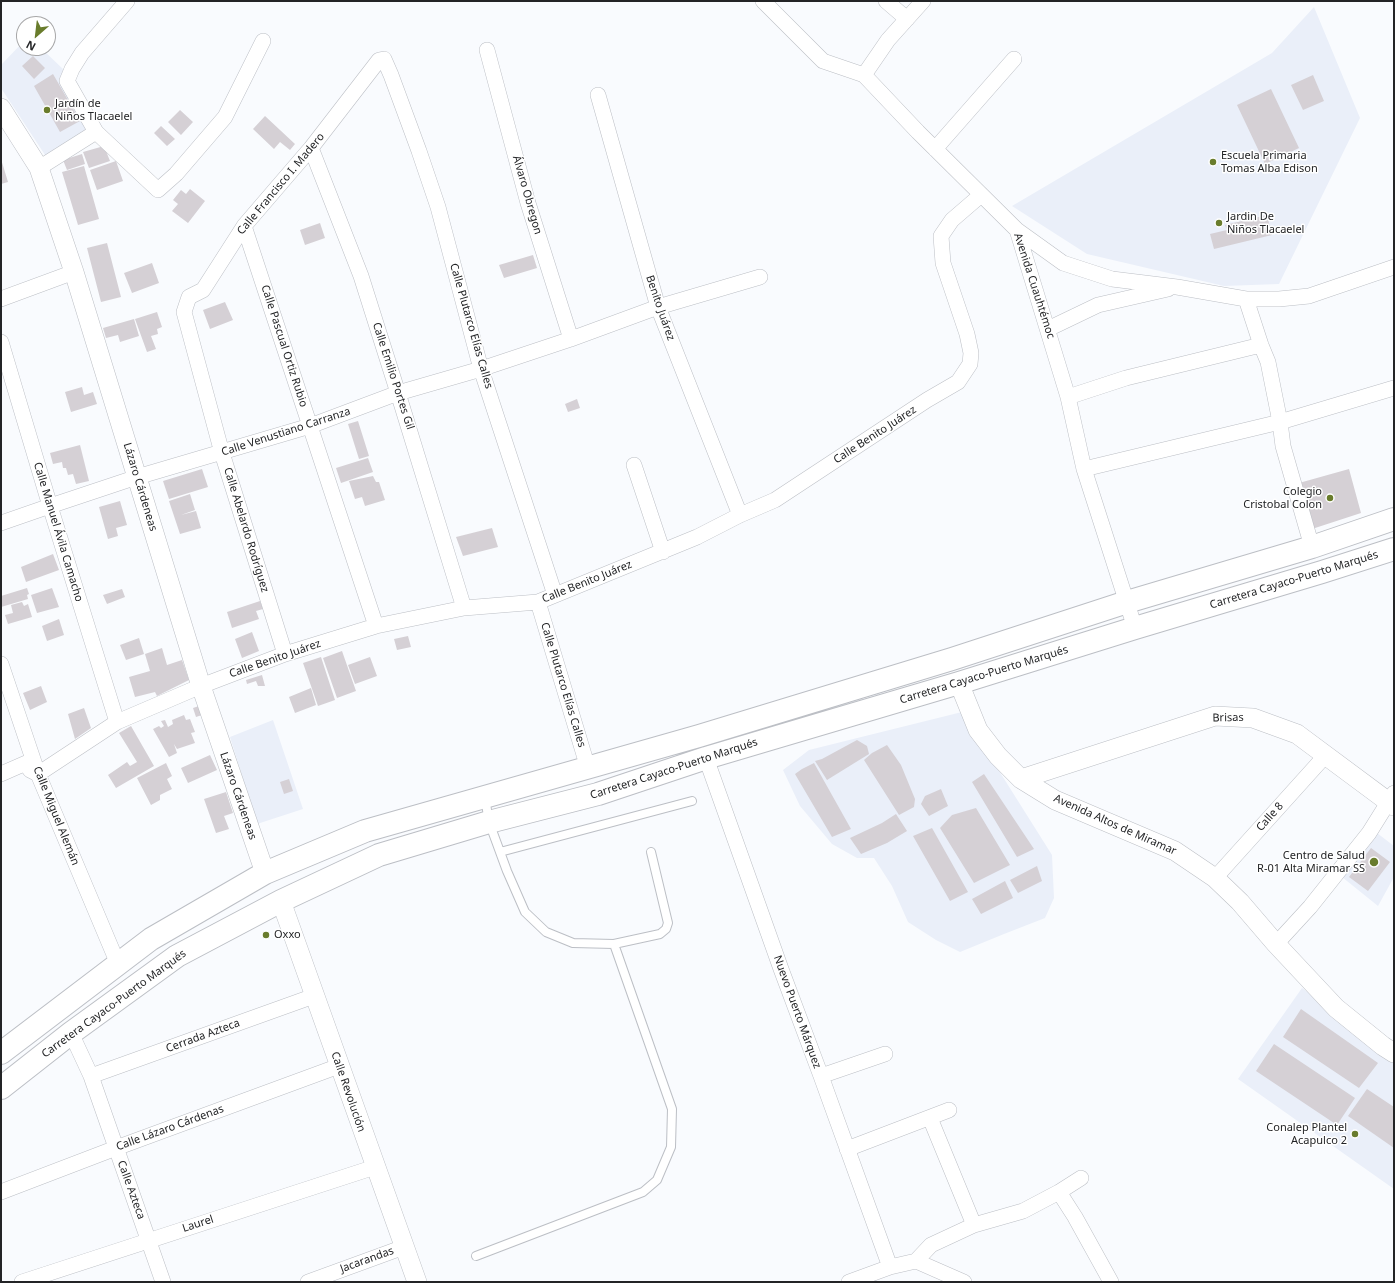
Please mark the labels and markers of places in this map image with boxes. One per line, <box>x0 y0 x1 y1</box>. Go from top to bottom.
place label: Jardín de Niños Tlacaelel <box>55 97 132 123</box>
marker: Jardín de Niños Tlacaelel <box>42 105 52 115</box>
place label: Escuela Primaria Tomas Alba Edison <box>1221 149 1318 175</box>
marker: Escuela Primaria Tomas Alba Edison <box>1208 157 1218 167</box>
place label: Jardin De Niños Tlacaelel <box>1227 210 1304 236</box>
marker: Jardin De Niños Tlacaelel <box>1214 218 1224 228</box>
place label: Colegio Cristobal Colon <box>1243 485 1322 511</box>
marker: Colegio Cristobal Colon <box>1325 493 1335 503</box>
place label: Centro de Salud R-01 Alta Miramar SS <box>1257 849 1365 875</box>
marker: Centro de Salud R-01 Alta Miramar SS <box>1368 856 1380 868</box>
place label: Oxxo <box>274 928 301 942</box>
marker: Oxxo <box>261 930 271 940</box>
place label: Conalep Plantel Acapulco 2 <box>1266 1121 1347 1147</box>
marker: Conalep Plantel Acapulco 2 <box>1350 1129 1360 1139</box>

